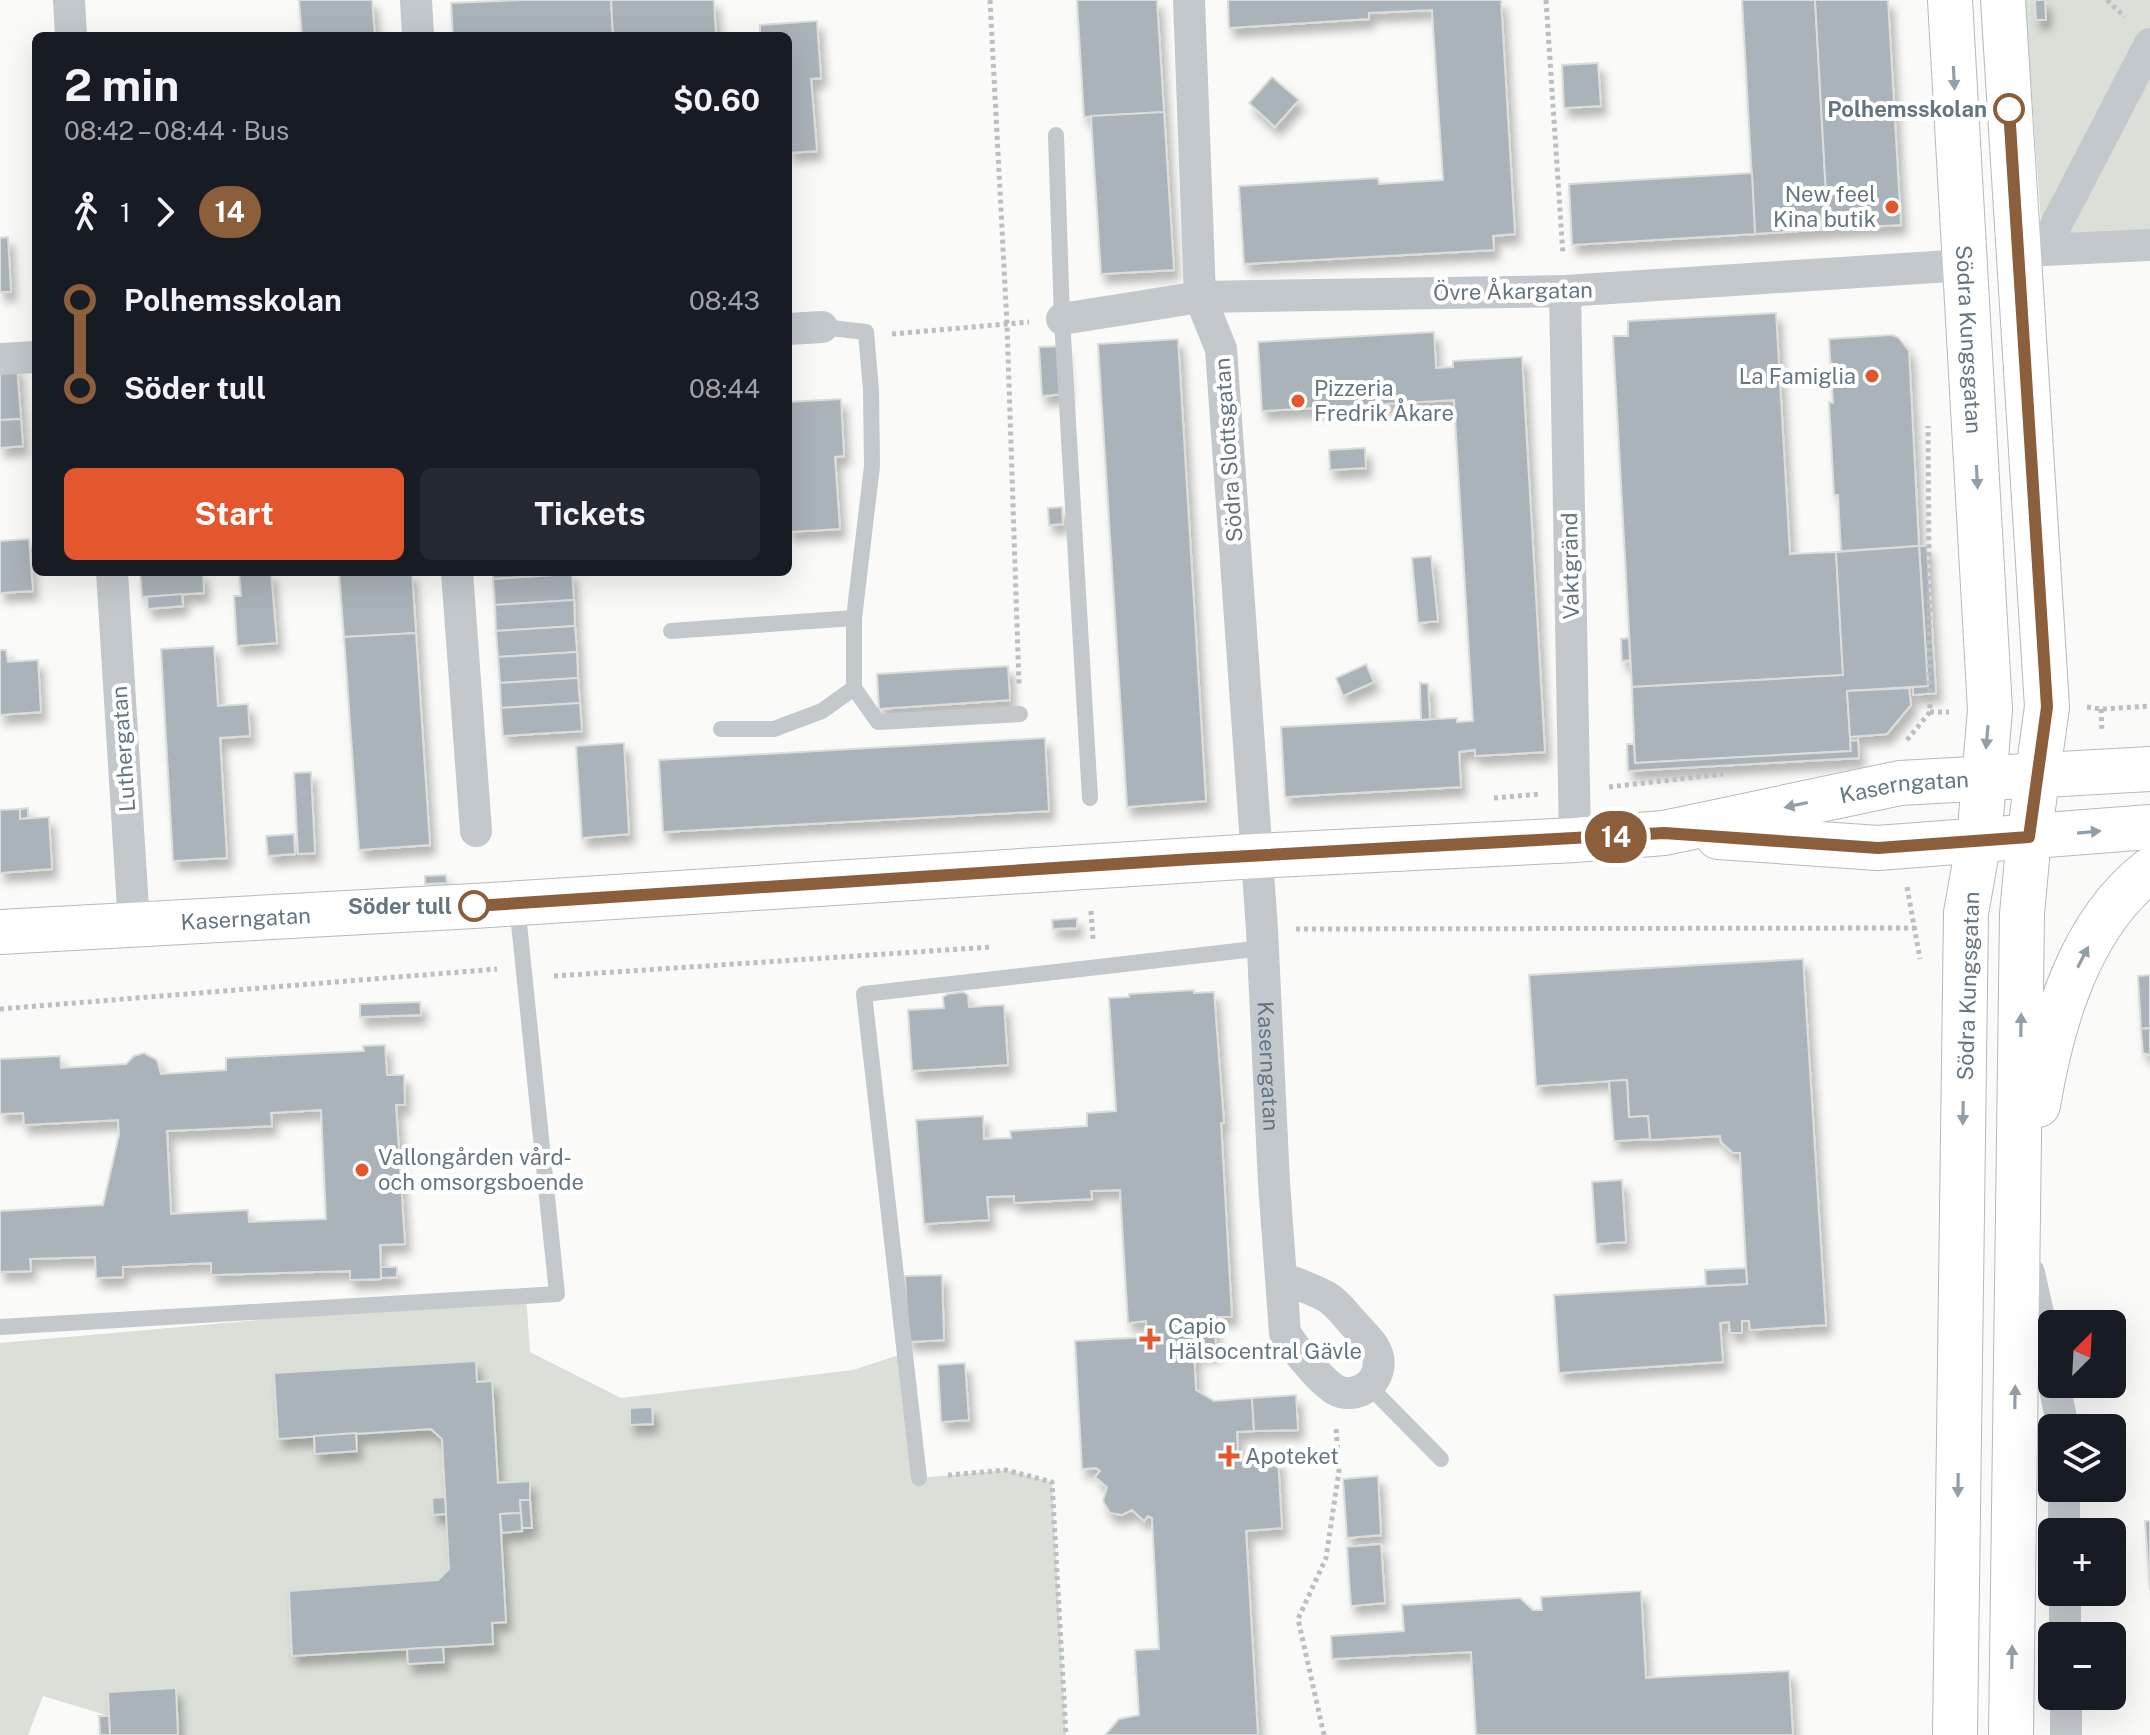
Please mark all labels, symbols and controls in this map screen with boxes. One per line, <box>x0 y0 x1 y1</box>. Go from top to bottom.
text: 2 min <box>64 59 179 111</box>
one-way arrow <box>1948 66 1961 91</box>
text: $0.60 <box>673 82 760 118</box>
marker: Polhemsskolan <box>1994 94 2024 124</box>
place label: Polhemsskolan <box>1827 96 1987 122</box>
text: 08:42 – 08:44 · Bus <box>64 115 289 146</box>
place label: New feel Kina butik <box>1773 181 1876 232</box>
icon: walk <box>64 190 108 234</box>
icon: forward <box>143 190 187 234</box>
text: 14 <box>215 195 245 228</box>
text: 1 <box>120 197 131 228</box>
marker: New feel Kina butik <box>1883 198 1901 216</box>
street label: Södra Kungsgatan <box>1951 244 1987 435</box>
street label: Övre Åkargatan <box>1433 275 1593 305</box>
text: Polhemsskolan <box>124 282 342 318</box>
text: 08:43 <box>689 285 760 316</box>
street label: Södra Slottsgatan <box>1209 357 1247 543</box>
place label: La Famiglia <box>1739 363 1856 389</box>
marker: La Famiglia <box>1863 367 1881 385</box>
text: Söder tull <box>124 370 266 406</box>
text: 08:44 <box>689 373 760 404</box>
place label: Pizzeria Fredrik Åkare <box>1314 375 1454 426</box>
marker: Pizzeria Fredrik Åkare <box>1289 392 1307 410</box>
one-way arrow <box>1970 465 1983 490</box>
button: Start <box>64 468 404 560</box>
button: Tickets <box>420 468 760 560</box>
street label: Vaktgränd <box>1556 512 1584 620</box>
street label: Luthergatan <box>106 685 140 813</box>
one-way arrow <box>1980 725 1993 750</box>
street label: Kaserngatan <box>1837 766 1970 808</box>
one-way arrow <box>1783 799 1808 812</box>
line badge: 14 <box>1580 811 1652 863</box>
text: 14 <box>1601 820 1631 853</box>
one-way arrow <box>2077 825 2102 838</box>
marker: Söder tull <box>459 891 489 921</box>
street label: Södra Kungsgatan <box>1952 891 1984 1081</box>
place label: Söder tull <box>348 893 452 919</box>
street label: Kaserngatan <box>180 902 311 935</box>
one-way arrow <box>2075 946 2089 968</box>
street label: Kaserngatan <box>1252 1000 1285 1132</box>
one-way arrow <box>2014 1012 2027 1037</box>
one-way arrow <box>1957 1101 1970 1126</box>
place label: Vallongården vård- och omsorgsboende <box>378 1144 584 1195</box>
marker: Vallongården vård- och omsorgsboende <box>353 1161 371 1179</box>
north arrow <box>2038 1310 2126 1398</box>
map controls <box>2038 1310 2126 1710</box>
place label: Capio Hälsocentral Gävle <box>1168 1313 1362 1364</box>
marker: Capio Hälsocentral Gävle <box>1139 1328 1161 1350</box>
one-way arrow <box>2009 1384 2021 1409</box>
button: layers <box>2038 1414 2126 1502</box>
place label: Apoteket <box>1245 1443 1339 1469</box>
marker: Apoteket <box>1220 1447 1238 1465</box>
one-way arrow <box>1952 1473 1964 1498</box>
button: + <box>2038 1518 2126 1606</box>
button: − <box>2038 1622 2126 1710</box>
one-way arrow <box>2005 1644 2018 1669</box>

